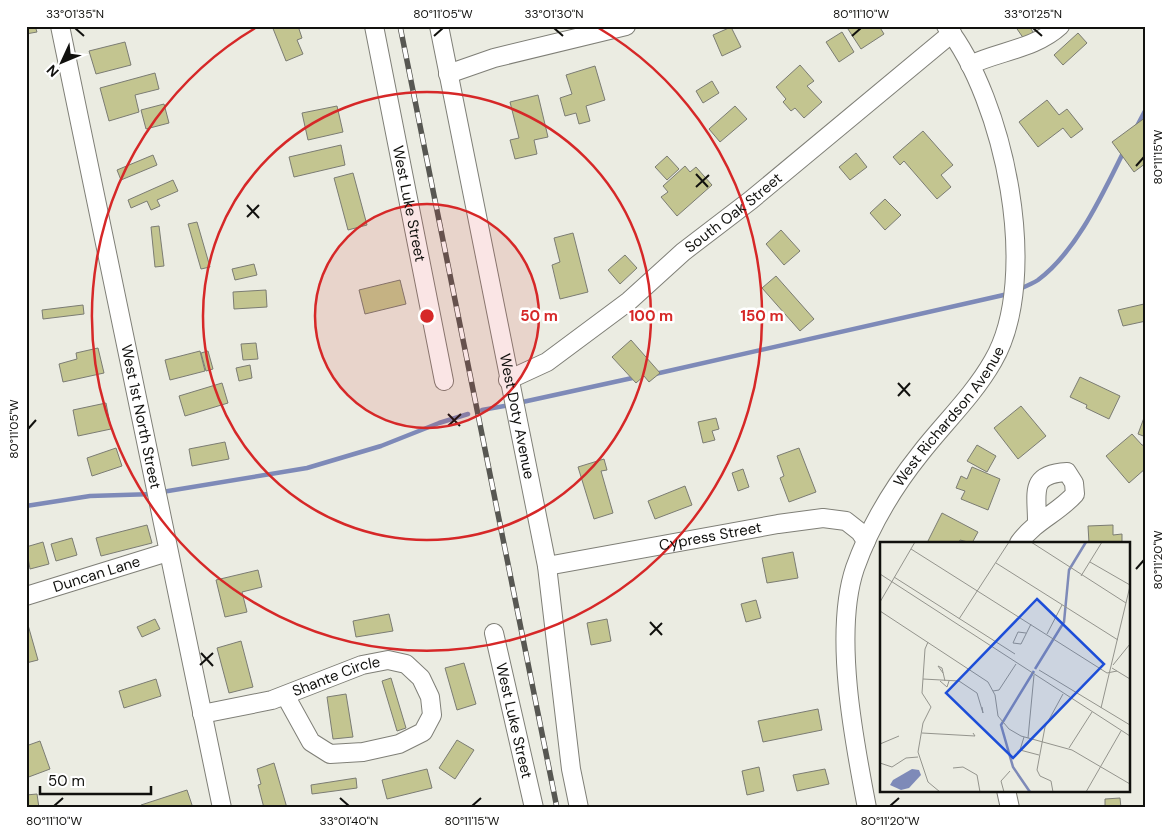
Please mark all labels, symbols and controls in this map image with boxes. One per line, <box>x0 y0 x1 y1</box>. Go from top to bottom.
text: 33°01'35"N <box>46 6 104 22</box>
text: 80°11'05"W <box>413 6 473 22</box>
text: 33°01'30"N <box>524 6 584 22</box>
text: 80°11'10"W <box>833 6 889 22</box>
text: 33°01'25"N <box>1004 6 1062 22</box>
north arrow <box>38 38 88 88</box>
text: N <box>43 61 63 81</box>
text: 80°11'15"W <box>1150 129 1166 185</box>
street label: West Luke Street <box>388 144 430 264</box>
street label: South Oak Street <box>681 168 786 257</box>
text: 50 m <box>520 306 558 326</box>
text: 100 m <box>629 306 673 326</box>
text: 150 m <box>741 306 784 326</box>
centre of rings <box>418 307 436 325</box>
street label: West 1st North Street <box>116 343 166 491</box>
street label: West Richardson Avenue <box>889 343 1009 491</box>
street label: West Doty Avenue <box>495 352 539 481</box>
text: 80°11'05"W <box>6 399 22 459</box>
street label: Cypress Street <box>657 517 763 555</box>
text: 80°11'20"W <box>1150 530 1166 590</box>
inset map <box>880 542 1130 792</box>
street label: Duncan Lane <box>51 551 143 597</box>
street label: Shante Circle <box>289 652 382 701</box>
street label: West Luke Street <box>491 661 537 781</box>
scale bar <box>40 764 151 796</box>
text: 50 m <box>48 771 85 791</box>
text: 80°11'10"W <box>26 813 82 829</box>
text: 33°01'40"N <box>320 813 378 829</box>
text: 80°11'15"W <box>445 813 500 829</box>
text: 80°11'20"W <box>860 813 920 829</box>

